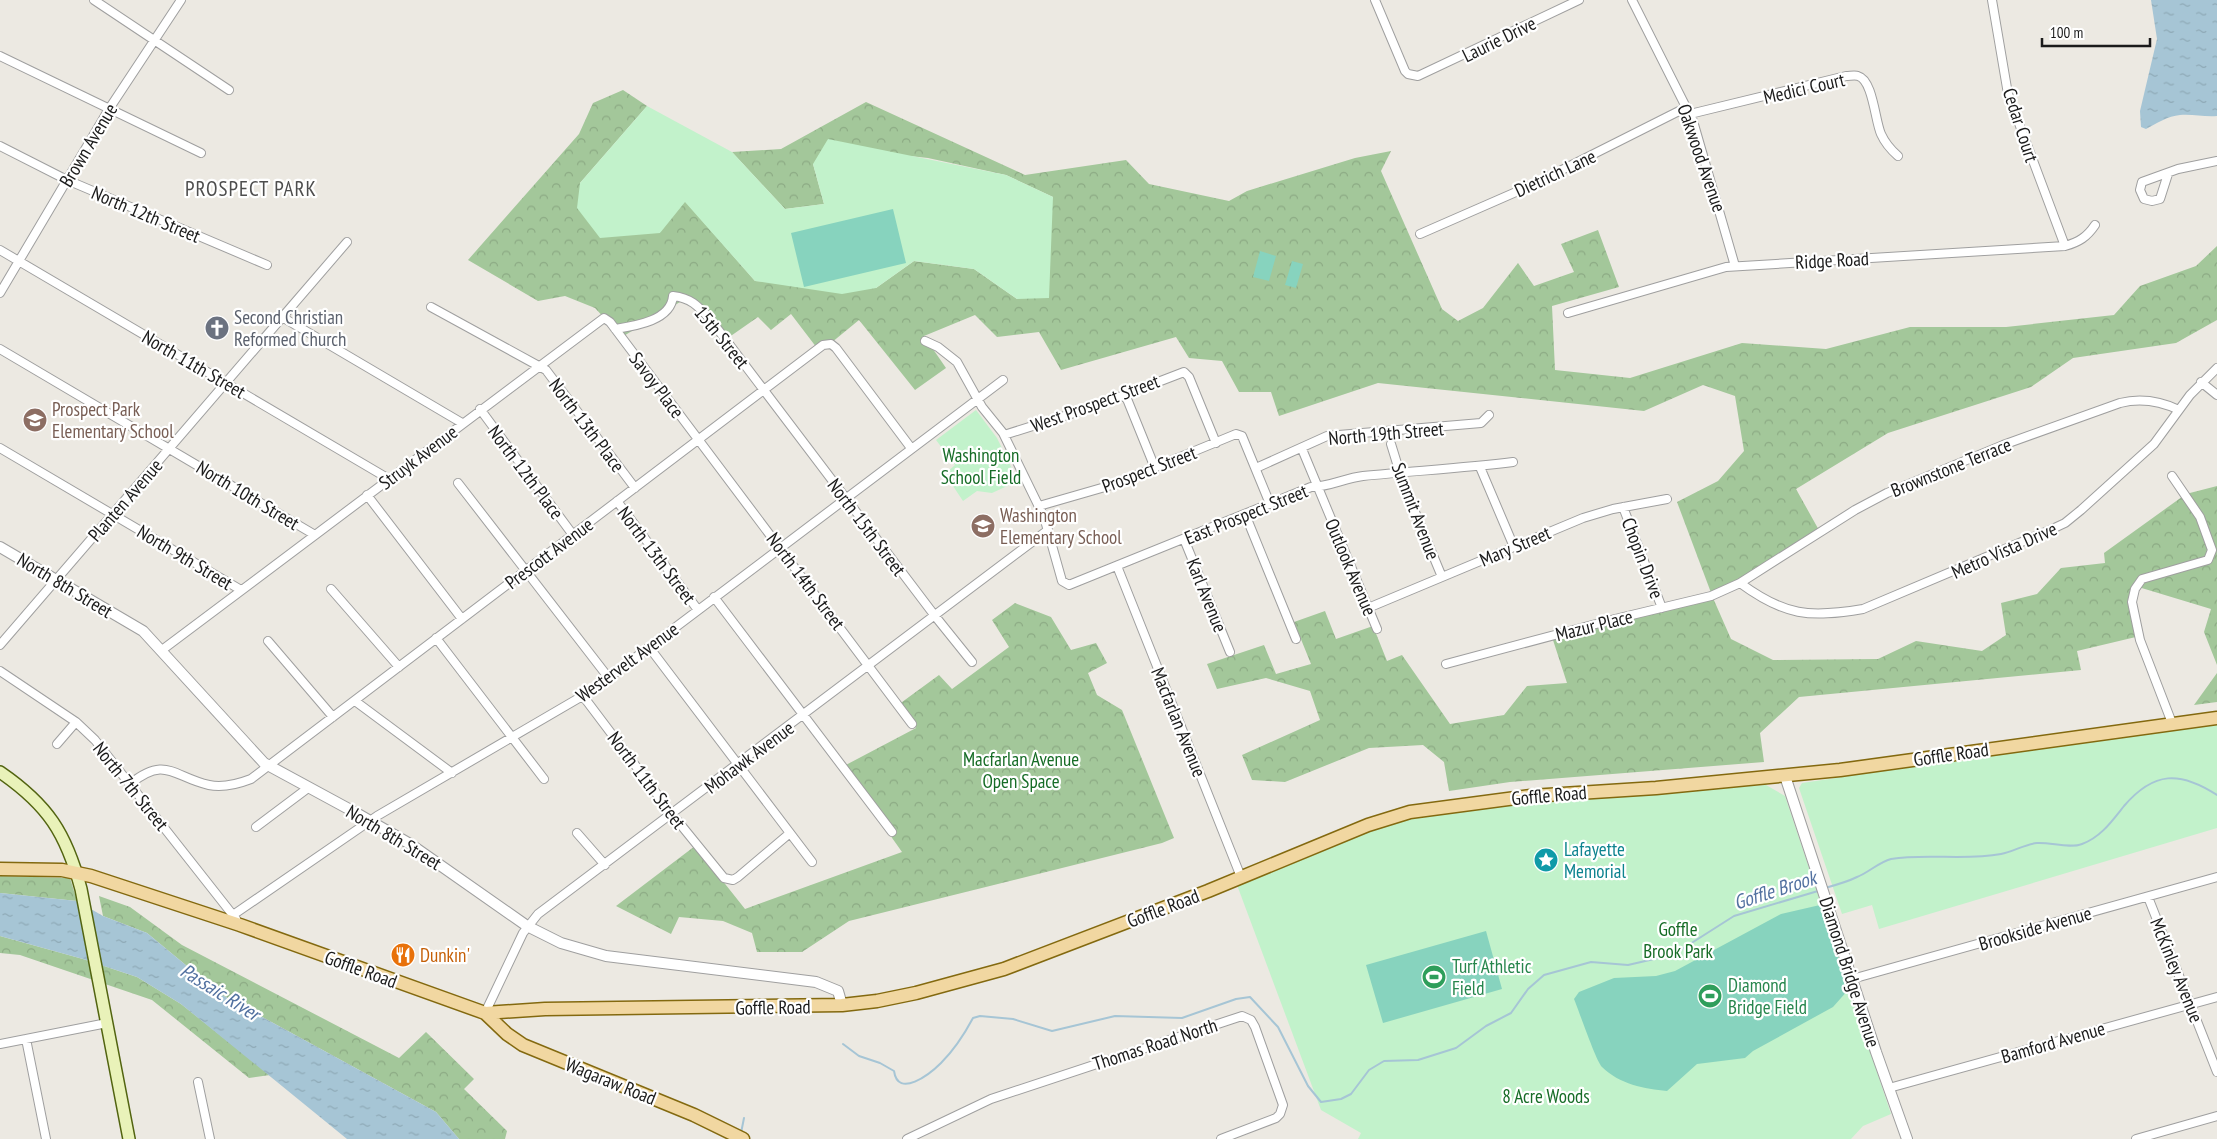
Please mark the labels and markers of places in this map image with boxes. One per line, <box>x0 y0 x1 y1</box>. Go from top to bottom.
place label: Second Christian Reformed Church <box>234 305 346 351</box>
church icon: Second Christian Reformed Church <box>204 315 230 341</box>
place label: Prospect Park Elementary School <box>52 397 174 443</box>
school or university icon: Prospect Park Elementary School <box>22 407 48 433</box>
place label: Washington Elementary School <box>1000 503 1122 549</box>
school or university icon: Washington Elementary School <box>970 513 996 539</box>
place label: Lafayette Memorial <box>1564 837 1626 883</box>
place icon: Lafayette Memorial <box>1533 847 1559 873</box>
restaurant icon: Dunkin' <box>390 942 416 968</box>
place label: Dunkin' <box>420 943 470 967</box>
place label: Turf Athletic Field <box>1452 954 1532 1000</box>
sports icon: Turf Athletic Field <box>1421 964 1447 990</box>
place label: Diamond Bridge Field <box>1728 973 1807 1019</box>
sports icon: Diamond Bridge Field <box>1697 983 1723 1009</box>

